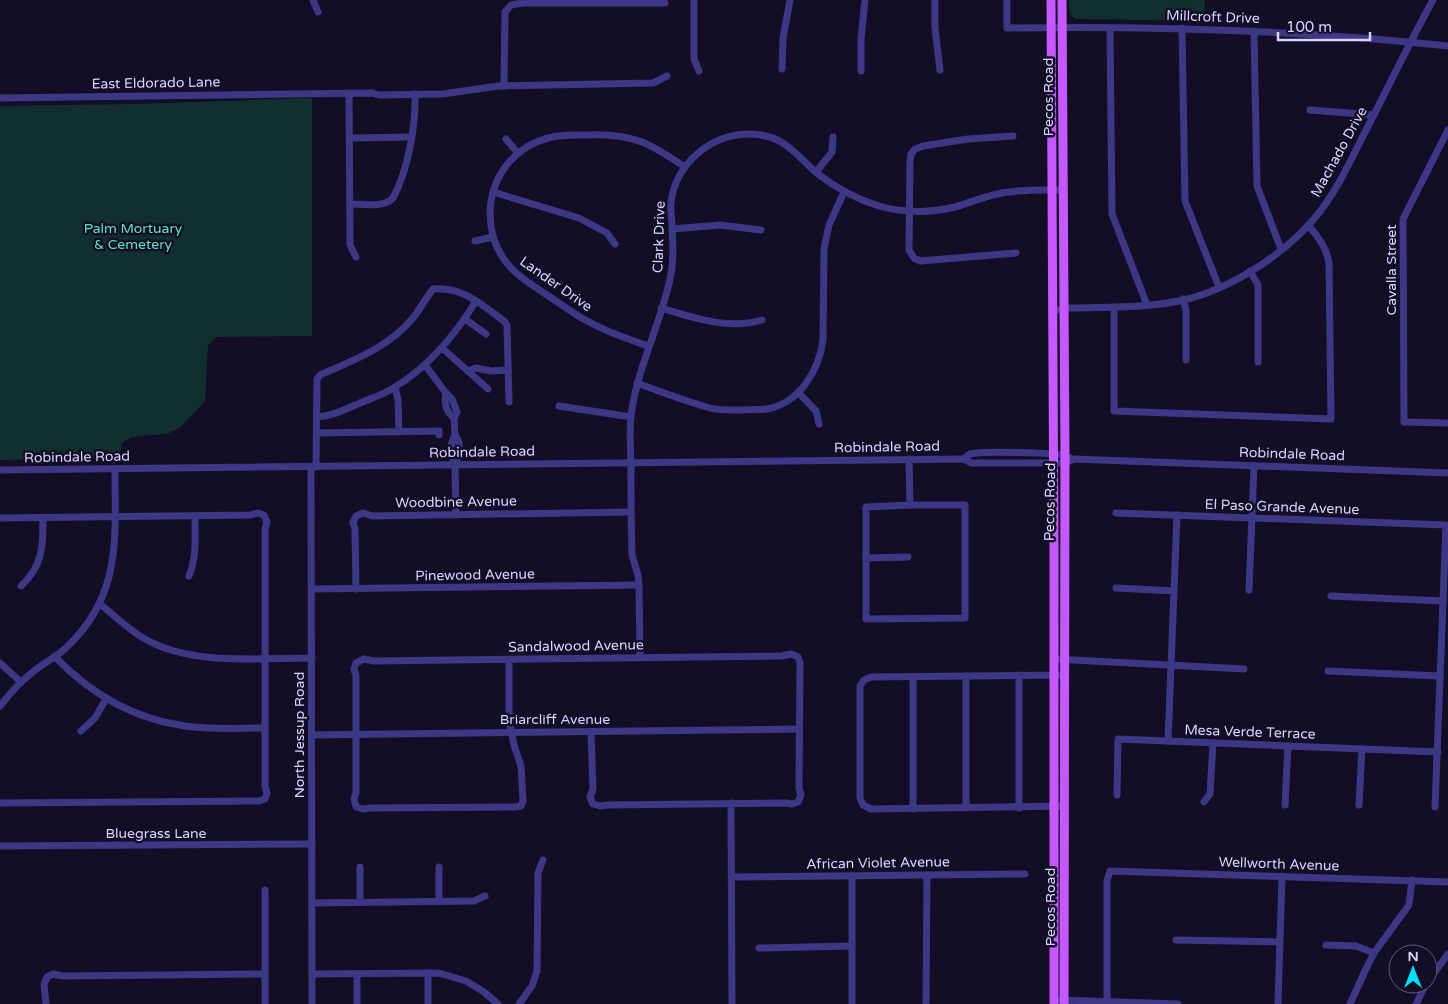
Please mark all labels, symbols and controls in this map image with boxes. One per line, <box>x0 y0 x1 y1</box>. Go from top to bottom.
street label: Millcroft Drive <box>1166 7 1260 27</box>
scale bar <box>1278 10 1370 42</box>
text: 100 m <box>1286 18 1332 36</box>
street label: Pecos Road <box>1040 58 1057 136</box>
street label: East Eldorado Lane <box>92 73 221 93</box>
street label: Machado Drive <box>1307 104 1371 200</box>
street label: Clark Drive <box>649 201 669 273</box>
park label: Palm Mortuary & Cemetery <box>84 220 183 253</box>
street label: Cavalla Street <box>1383 224 1400 316</box>
street label: Lander Drive <box>516 253 596 315</box>
street label: Robindale Road <box>834 438 940 456</box>
street label: Robindale Road <box>429 443 535 461</box>
street label: Robindale Road <box>1239 444 1345 464</box>
street label: Robindale Road <box>24 448 130 466</box>
street label: Pecos Road <box>1041 463 1059 541</box>
street label: Woodbine Avenue <box>395 492 517 512</box>
street label: El Paso Grande Avenue <box>1204 496 1360 518</box>
street label: Pinewood Avenue <box>415 565 535 585</box>
street label: Sandalwood Avenue <box>508 636 644 656</box>
street label: North Jessup Road <box>291 672 308 798</box>
street label: Briarcliff Avenue <box>500 711 610 728</box>
street label: Mesa Verde Terrace <box>1184 721 1316 743</box>
street label: Bluegrass Lane <box>105 825 207 842</box>
street label: African Violet Avenue <box>806 853 950 873</box>
street label: Wellworth Avenue <box>1218 853 1340 875</box>
street label: Pecos Road <box>1042 868 1059 946</box>
north arrow <box>1388 944 1438 994</box>
text: N <box>1407 948 1419 965</box>

